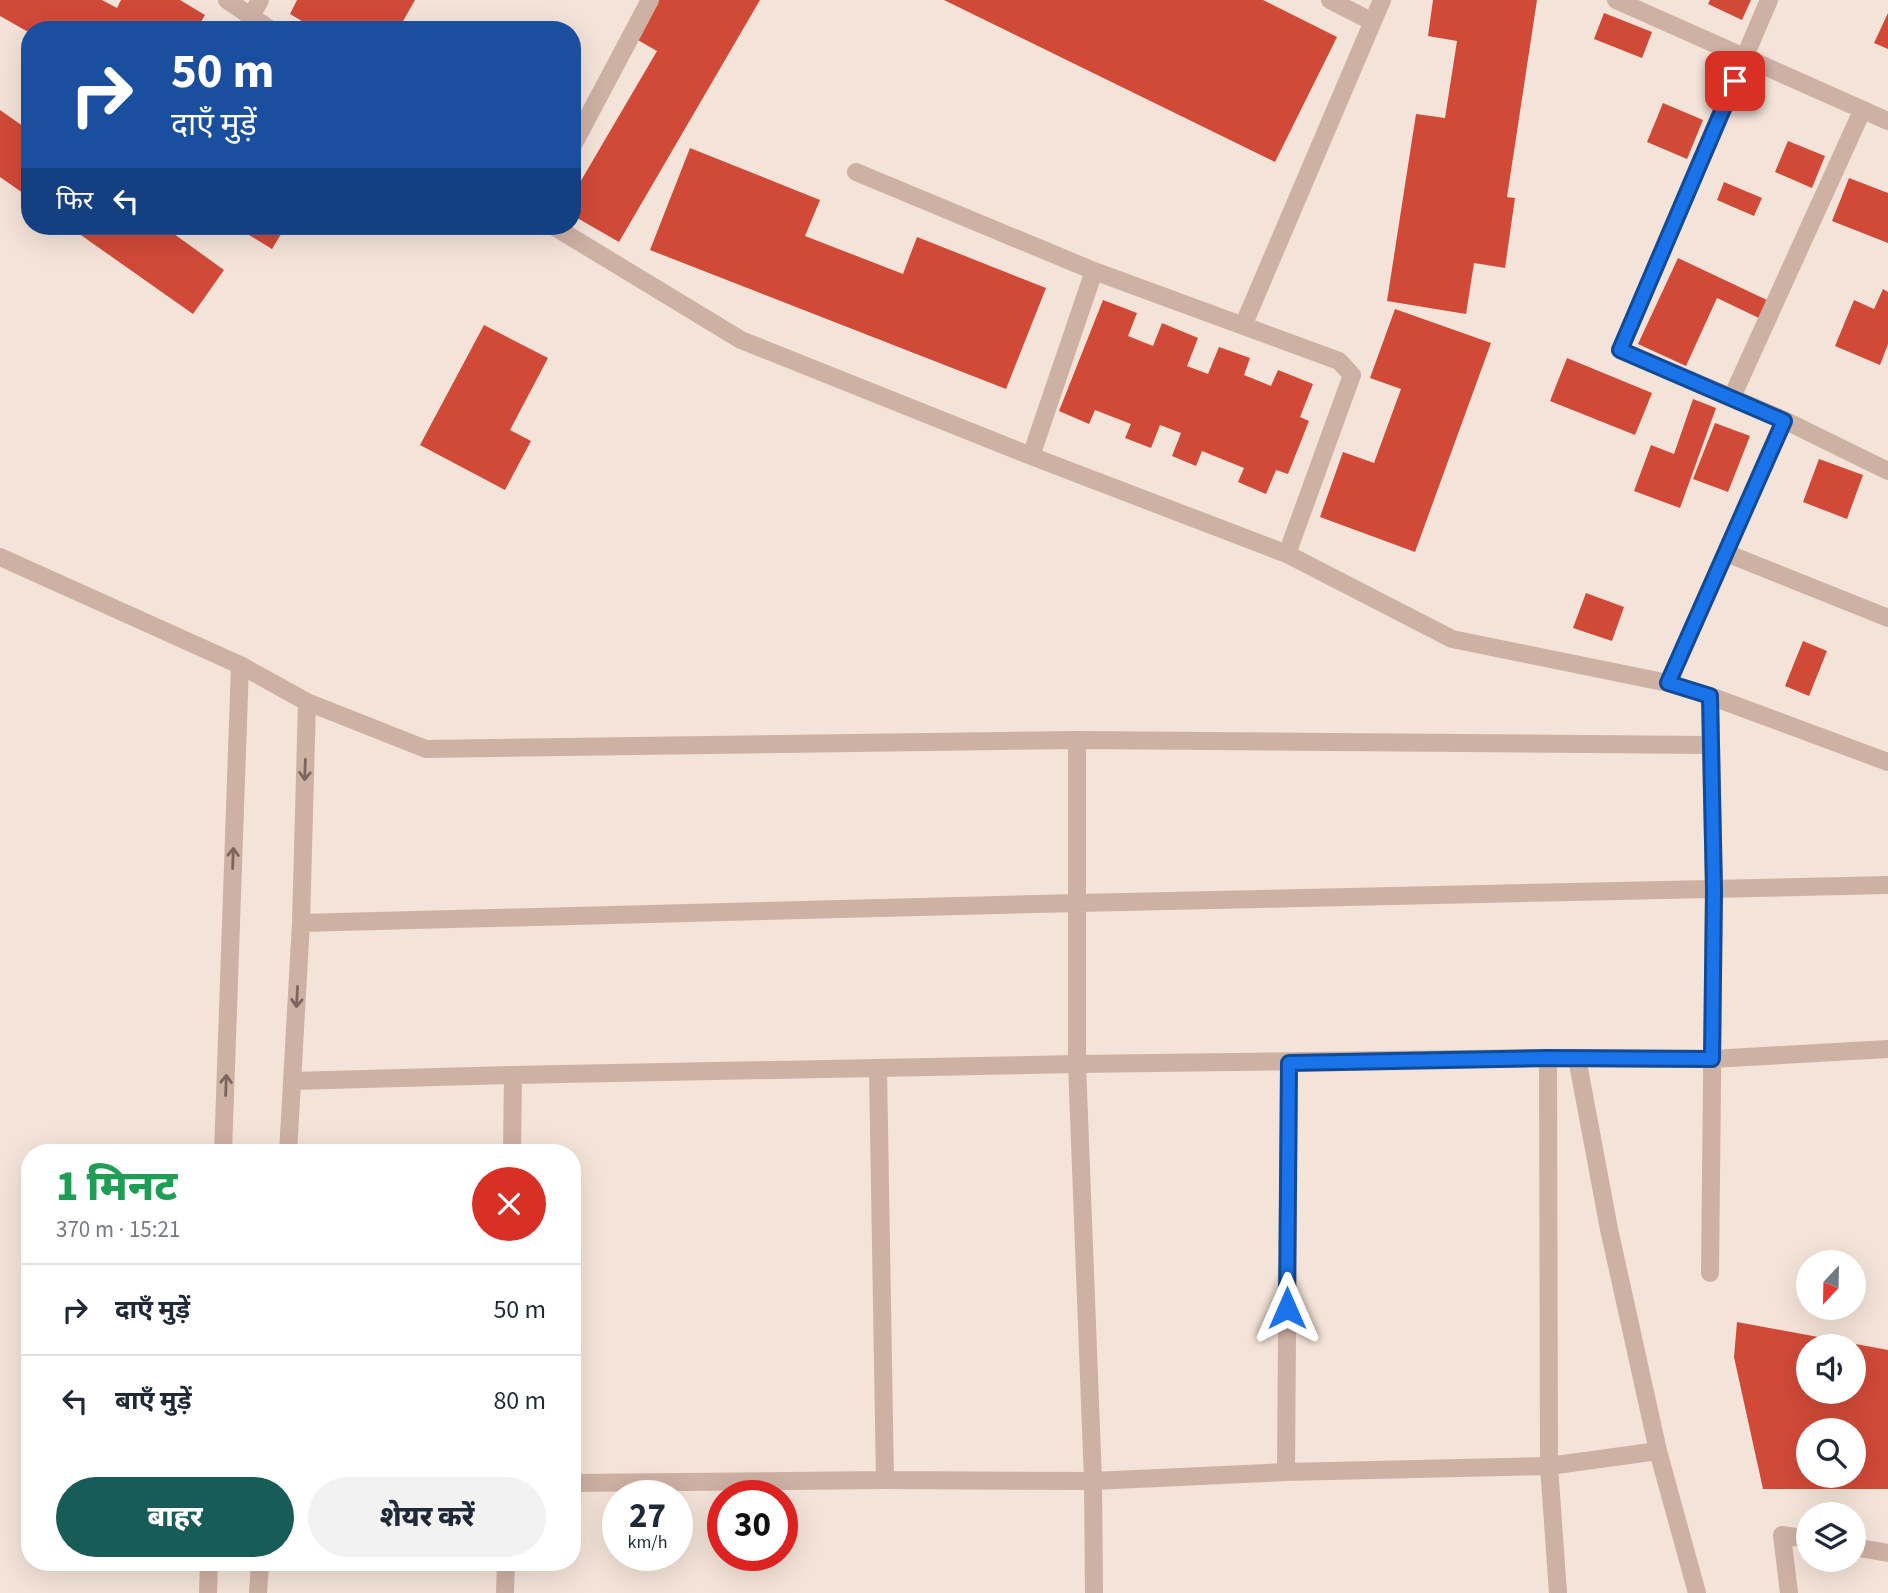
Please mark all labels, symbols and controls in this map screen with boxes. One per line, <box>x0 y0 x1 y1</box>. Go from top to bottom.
text: 50 m <box>171 37 275 107</box>
icon: right <box>56 49 147 140</box>
pin <box>1705 51 1765 111</box>
icon: arrive <box>1716 62 1754 100</box>
text: दाएँ मुड़ें <box>171 102 257 148</box>
text: फिर <box>56 182 93 219</box>
icon: left <box>107 182 145 220</box>
one-way arrow <box>298 758 312 781</box>
one-way arrow <box>227 846 240 869</box>
one-way arrow <box>290 986 303 1008</box>
one-way arrow <box>219 1074 232 1097</box>
text: 1 मिनट <box>56 1157 177 1217</box>
button: close <box>472 1167 546 1241</box>
text: 370 m · 15:21 <box>56 1213 180 1246</box>
north arrow <box>1796 1250 1866 1320</box>
map controls <box>1796 1250 1866 1572</box>
position arrow <box>1250 1271 1324 1345</box>
icon: right <box>56 1291 94 1329</box>
text: दाएँ मुड़ें <box>115 1291 190 1328</box>
text: 50 m <box>493 1291 546 1328</box>
button: sound <box>1796 1334 1866 1404</box>
icon: left <box>56 1382 94 1420</box>
text: बाएँ मुड़ें <box>115 1382 192 1419</box>
text: 80 m <box>493 1382 546 1419</box>
button: search <box>1796 1418 1866 1488</box>
button: बाहर <box>56 1477 294 1557</box>
button: शेयर करें <box>308 1477 546 1557</box>
speed limit sign: 30 <box>707 1480 798 1571</box>
text: 27 <box>629 1491 666 1541</box>
button: layers <box>1796 1502 1866 1572</box>
text: km/h <box>628 1530 667 1555</box>

